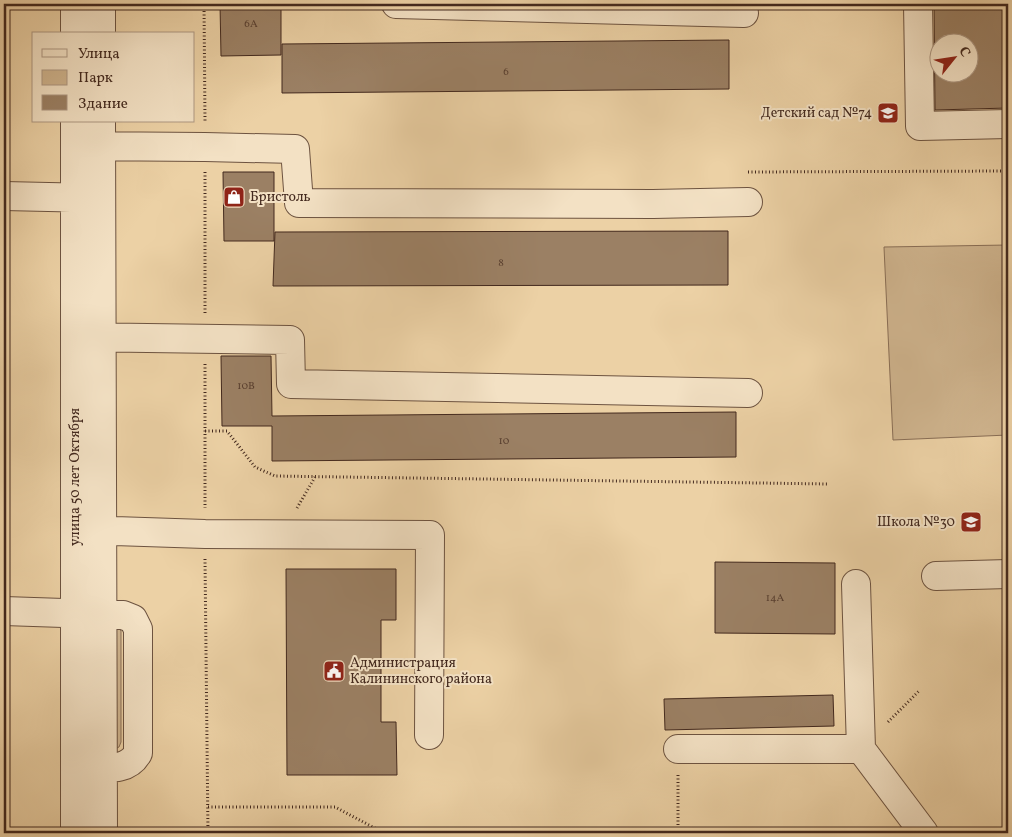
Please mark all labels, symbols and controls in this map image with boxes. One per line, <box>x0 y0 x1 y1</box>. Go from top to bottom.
house number: 6А <box>244 17 258 32</box>
legend <box>32 32 195 122</box>
north arrow <box>930 32 980 82</box>
text: Улица <box>78 44 120 65</box>
text: С <box>953 44 974 61</box>
house number: 6 <box>503 65 509 80</box>
text: Парк <box>78 68 113 89</box>
text: Здание <box>78 94 128 115</box>
school or university icon: Детский сад №74 <box>876 101 900 125</box>
place label: Детский сад №74 <box>761 104 872 123</box>
shop icon: Бристоль <box>222 185 246 209</box>
place label: Бристоль <box>250 188 311 207</box>
house number: 8 <box>498 256 504 271</box>
house number: 10В <box>237 379 255 394</box>
street label: улица 50 лет Октября <box>66 408 85 546</box>
house number: 10 <box>499 434 510 449</box>
school or university icon: Школа №30 <box>959 510 983 534</box>
place label: Школа №30 <box>877 513 955 532</box>
house number: 14А <box>766 591 785 606</box>
place label: Администрация Калининского района <box>350 654 492 689</box>
public building icon: Администрация Калининского района <box>322 659 346 683</box>

